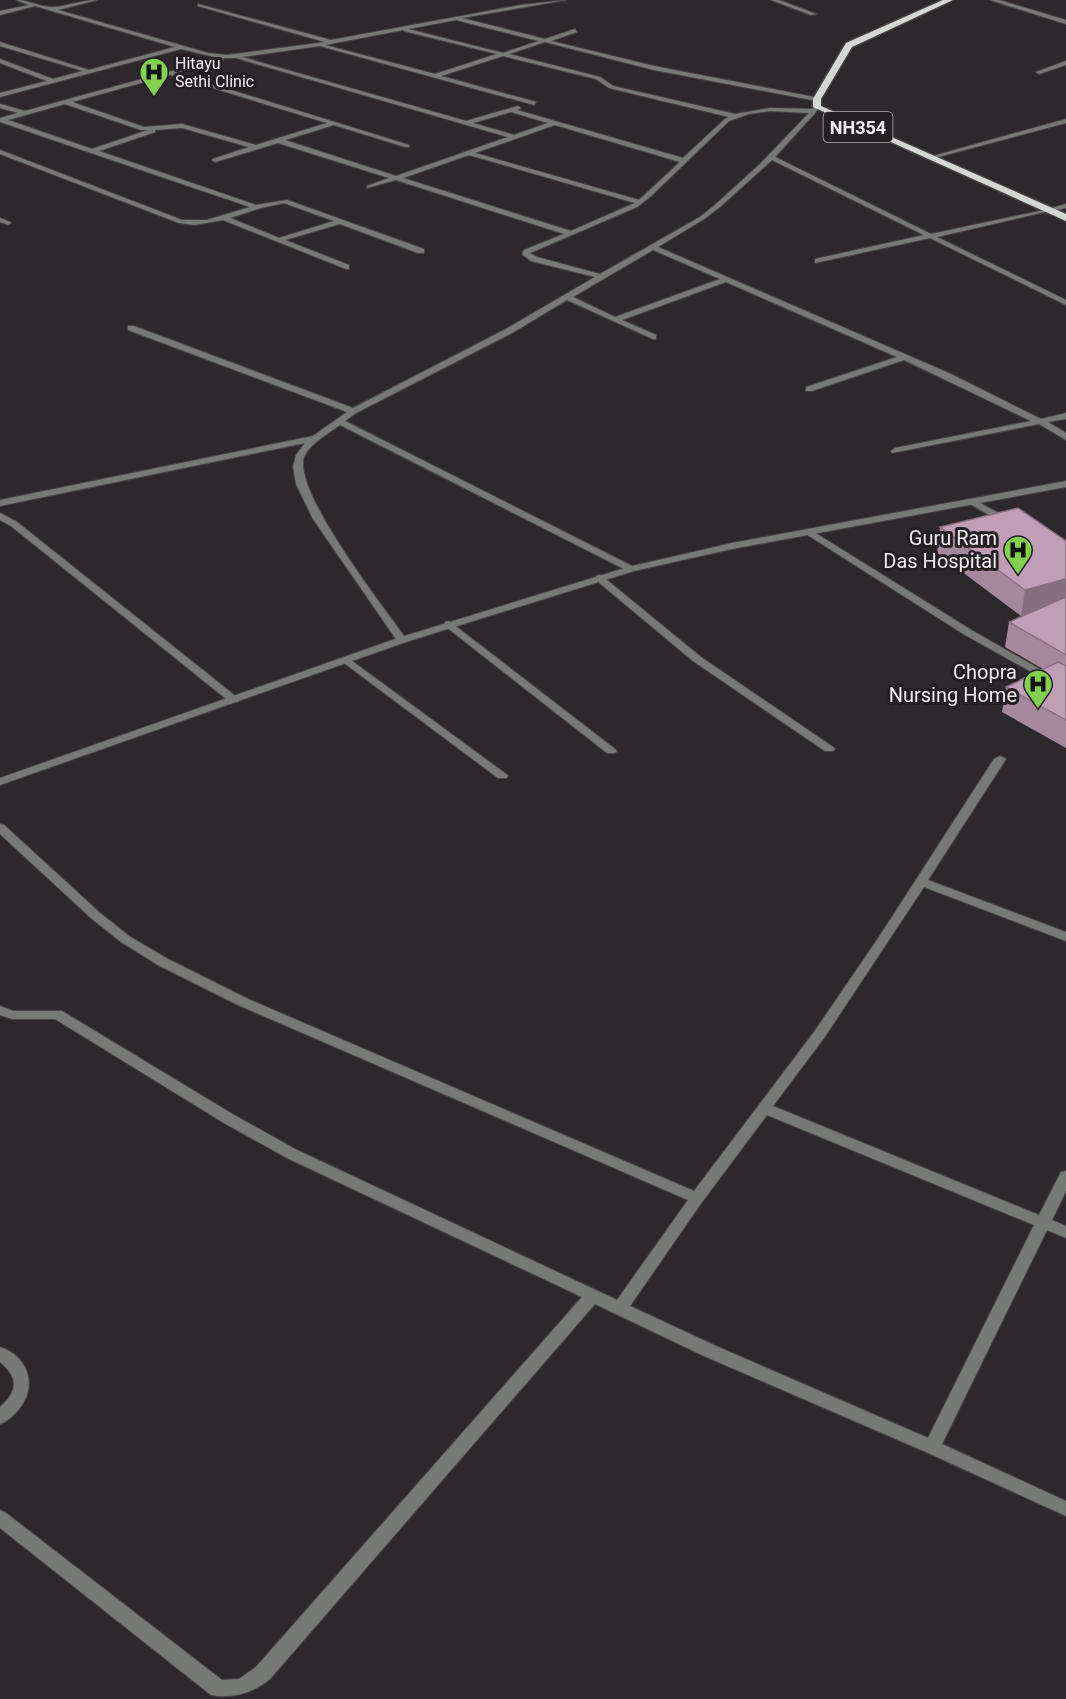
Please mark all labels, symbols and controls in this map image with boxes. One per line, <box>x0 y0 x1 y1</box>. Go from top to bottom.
place label: Hitayu Sethi Clinic <box>175 54 254 91</box>
hospital icon: Hitayu Sethi Clinic <box>138 56 170 98</box>
road number: NH354 <box>824 112 892 142</box>
place label: Guru Ram Das Hospital <box>883 526 997 573</box>
hospital icon: Guru Ram Das Hospital <box>1002 534 1034 576</box>
place label: Chopra Nursing Home <box>889 660 1017 707</box>
hospital icon: Chopra Nursing Home <box>1022 668 1054 710</box>

